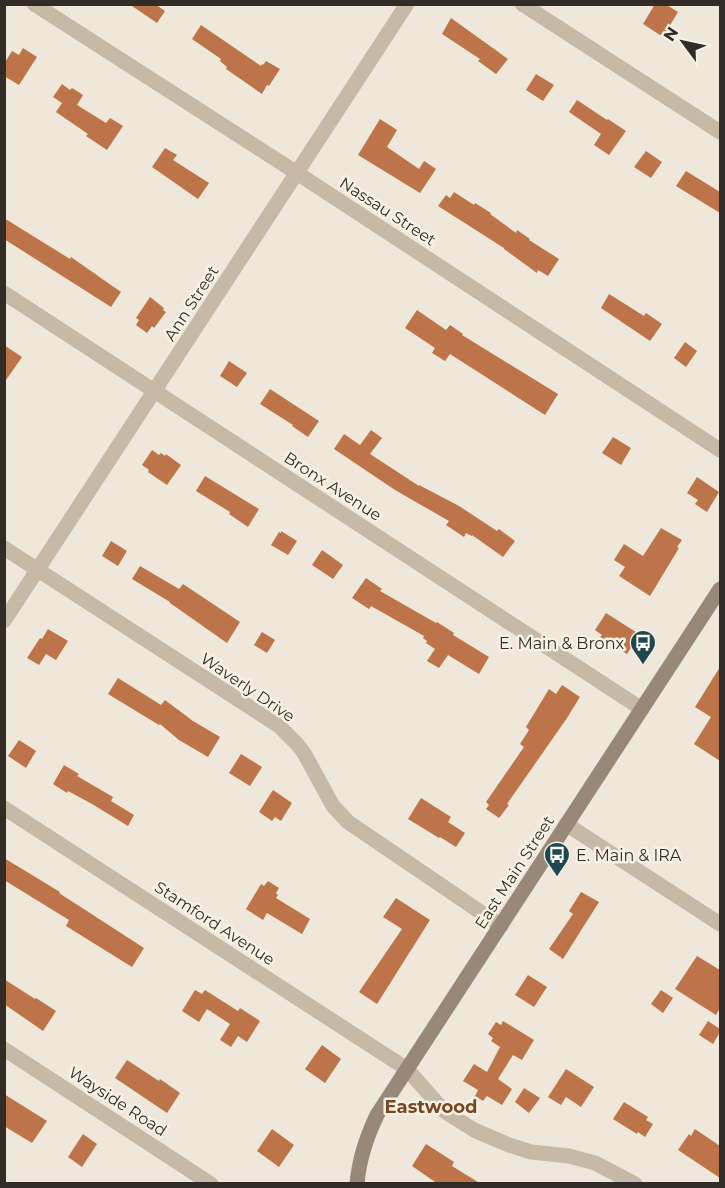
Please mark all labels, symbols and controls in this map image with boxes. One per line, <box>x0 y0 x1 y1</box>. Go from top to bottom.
north arrow <box>653 12 713 72</box>
text: N <box>659 24 682 45</box>
street label: Nassau Street <box>336 173 440 250</box>
street label: Ann Street <box>160 262 223 344</box>
street label: Bronx Avenue <box>280 448 385 525</box>
bus stop icon: E. Main & Bronx <box>628 628 658 666</box>
place label: E. Main & Bronx <box>499 634 624 653</box>
street label: Waverly Drive <box>197 649 298 726</box>
street label: East Main Street <box>471 812 558 932</box>
bus stop icon: E. Main & IRA <box>542 840 572 878</box>
place label: E. Main & IRA <box>576 846 682 865</box>
street label: Stamford Avenue <box>151 877 278 969</box>
street label: Wayside Road <box>65 1063 170 1140</box>
district label: Eastwood <box>385 1096 477 1118</box>

